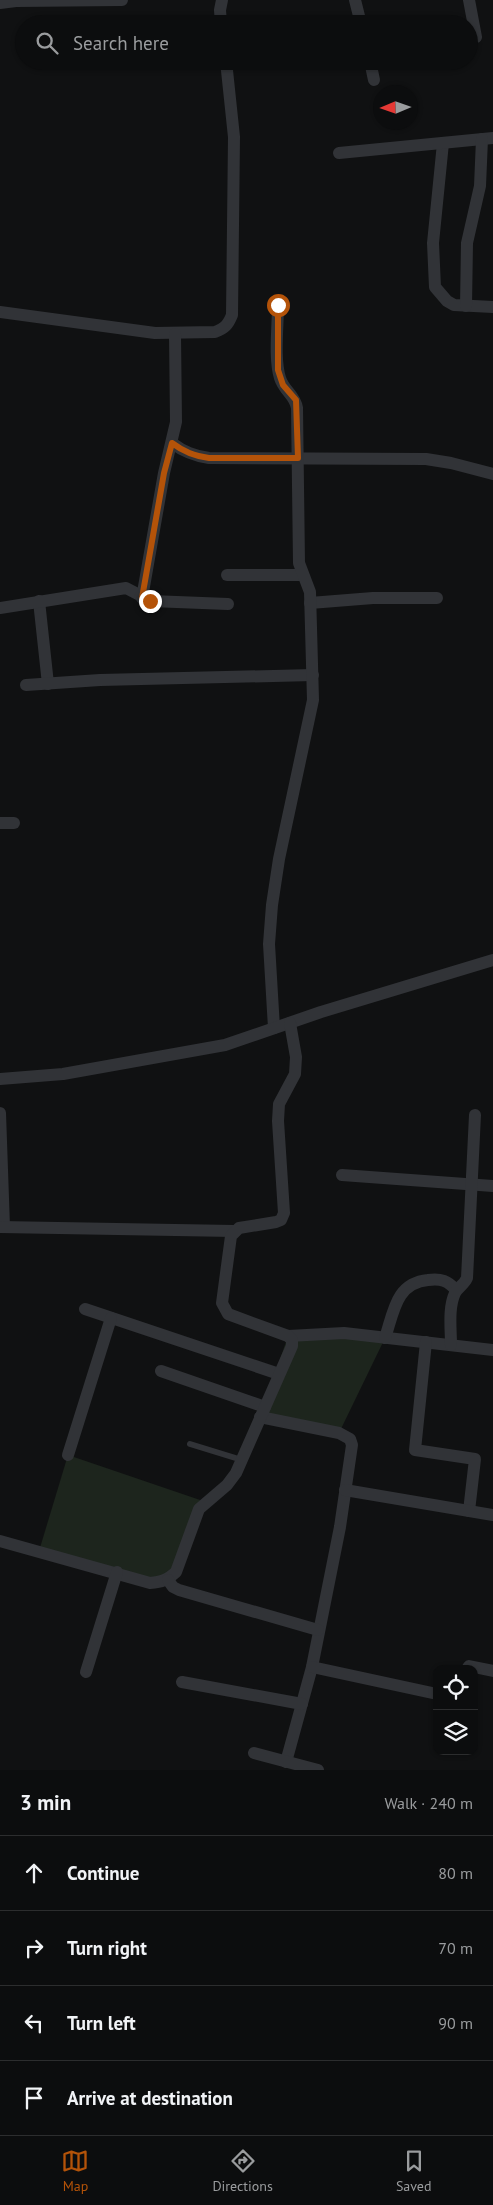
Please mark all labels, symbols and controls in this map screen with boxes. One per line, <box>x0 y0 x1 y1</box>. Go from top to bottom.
search box <box>15 15 478 70</box>
icon: search <box>33 29 61 57</box>
text: Search here <box>73 31 169 55</box>
north arrow <box>373 85 418 130</box>
route start <box>267 294 290 317</box>
route end <box>139 590 162 613</box>
map controls <box>433 1665 478 1755</box>
button: locate <box>433 1665 478 1710</box>
button: layers <box>433 1710 478 1755</box>
text: 3 min <box>20 1789 71 1816</box>
text: Walk · 240 m <box>384 1793 473 1813</box>
icon: ahead <box>20 1859 48 1887</box>
text: Continue <box>67 1861 139 1885</box>
text: 80 m <box>438 1863 473 1883</box>
icon: right <box>20 1934 48 1962</box>
text: Turn right <box>67 1936 147 1960</box>
text: 70 m <box>438 1938 473 1958</box>
icon: left <box>20 2009 48 2037</box>
text: Turn left <box>67 2011 136 2035</box>
text: 90 m <box>438 2013 473 2033</box>
icon: arrive <box>20 2084 48 2112</box>
text: Arrive at destination <box>67 2086 233 2110</box>
tab: Map <box>61 2147 89 2195</box>
tab: Directions <box>212 2147 273 2195</box>
tab: Saved <box>396 2147 432 2195</box>

